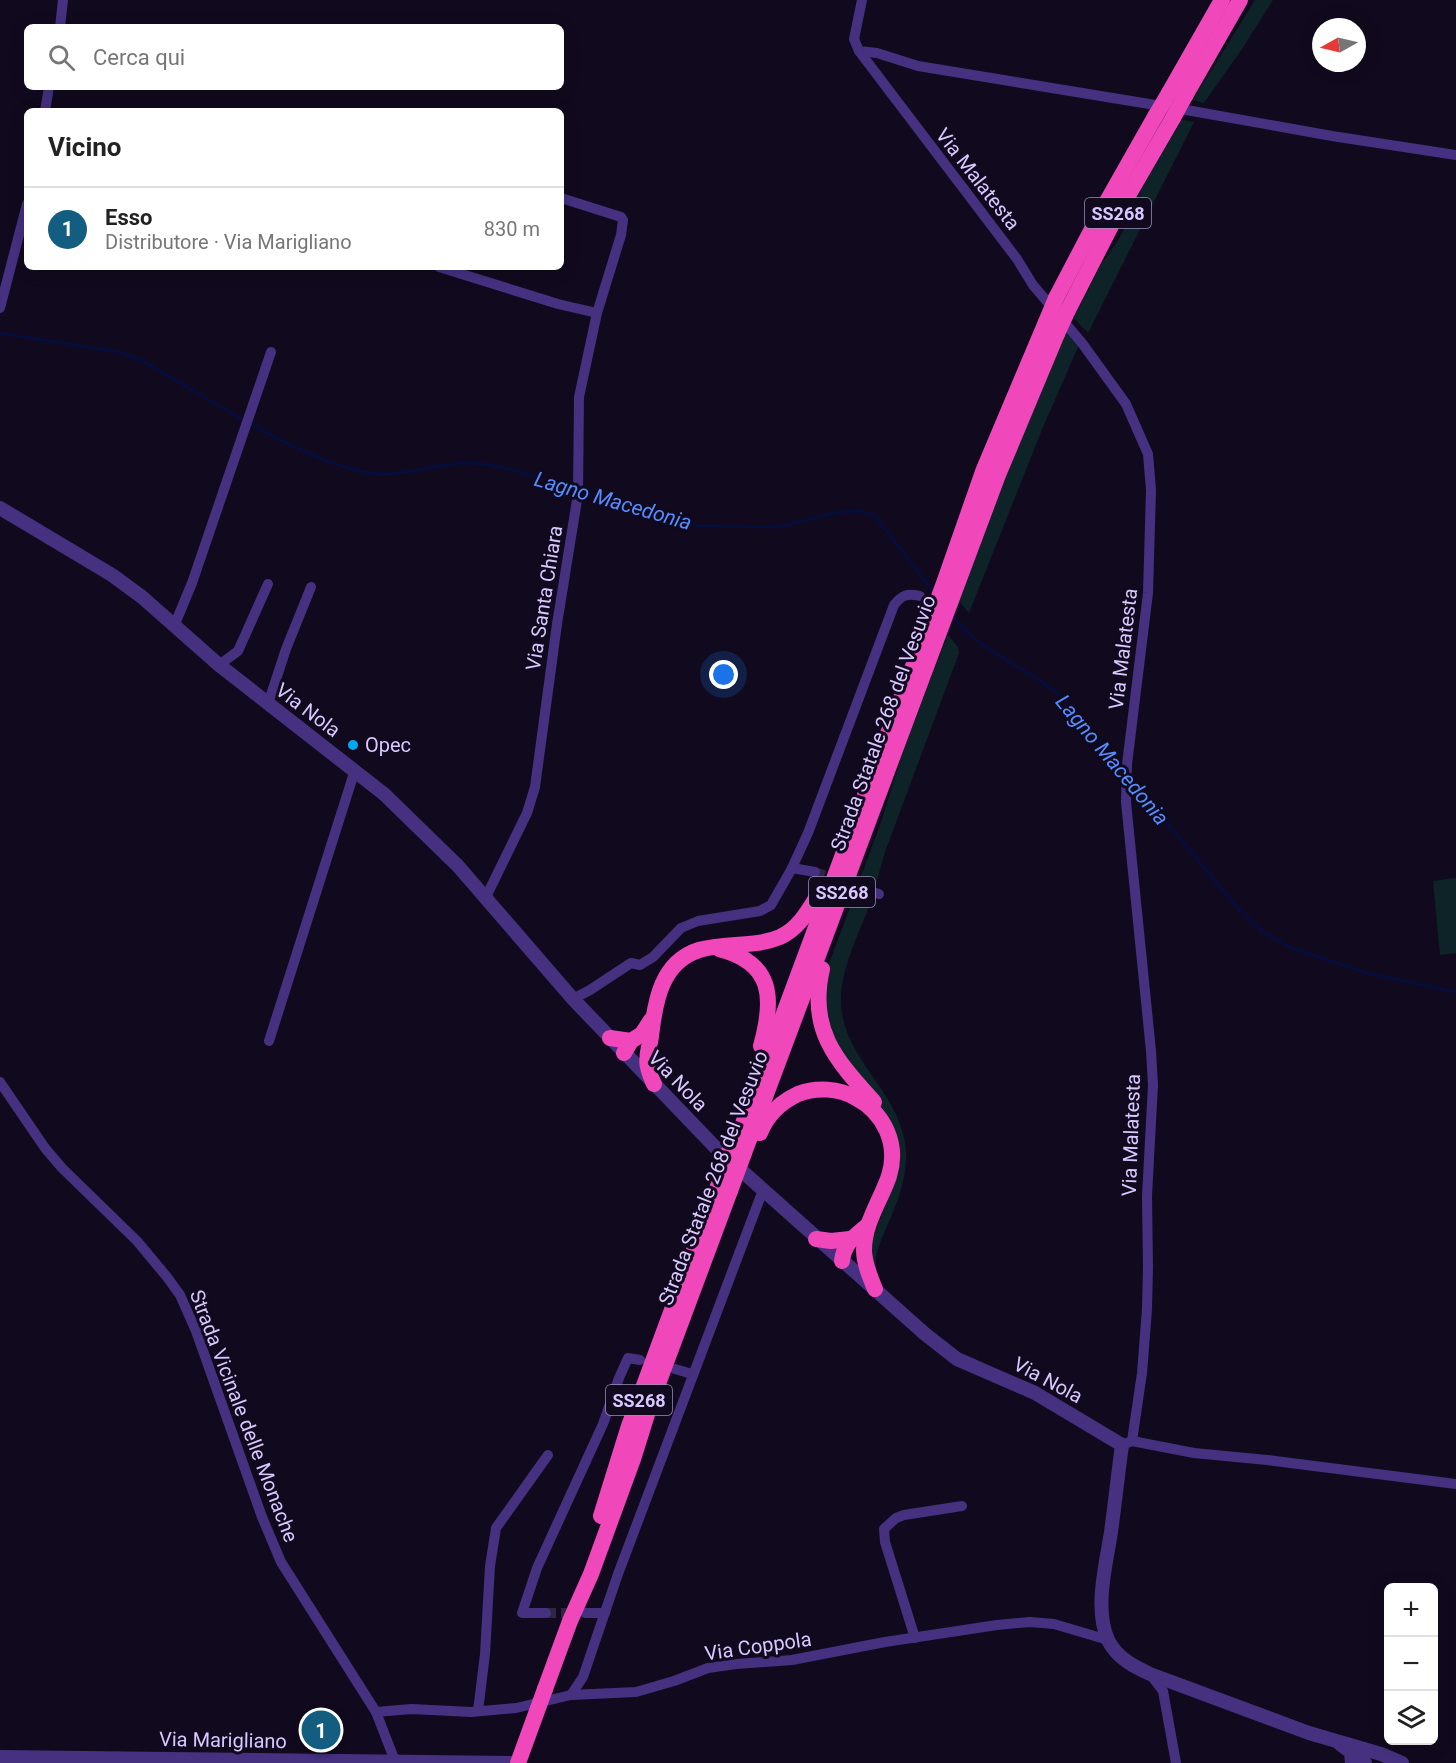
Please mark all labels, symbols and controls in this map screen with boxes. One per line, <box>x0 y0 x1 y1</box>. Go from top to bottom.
north arrow <box>1312 18 1366 72</box>
search box <box>24 24 564 90</box>
icon: search <box>45 41 78 74</box>
text: Cerca qui <box>93 45 185 70</box>
street label: Via Malatesta <box>931 123 1025 235</box>
text: Vicino <box>48 132 122 162</box>
road number: SS268 <box>1085 198 1151 228</box>
text: Esso <box>105 205 152 230</box>
text: 1 <box>62 217 73 241</box>
text: 830 m <box>484 217 540 241</box>
text: Distributore · Via Marigliano <box>105 230 352 254</box>
water label: Lagno Macedonia <box>532 467 694 535</box>
street label: Via Santa Chiara <box>521 524 567 672</box>
street label: Via Malatesta <box>1104 587 1142 711</box>
street label: Strada Statale 268 del Vesuvio <box>825 592 941 854</box>
your location <box>709 660 738 689</box>
street label: Via Nola <box>271 678 345 742</box>
water label: Lagno Macedonia <box>1051 690 1173 830</box>
place label: Opec <box>365 733 411 757</box>
marker: Opec <box>346 738 360 752</box>
road number: SS268 <box>809 877 875 907</box>
street label: Via Nola <box>643 1046 713 1116</box>
street label: Strada Statale 268 del Vesuvio <box>653 1047 773 1309</box>
street label: Via Malatesta <box>1117 1073 1145 1197</box>
street label: Strada Vicinale delle Monache <box>185 1287 303 1545</box>
street label: Via Nola <box>1009 1352 1087 1408</box>
road number: SS268 <box>606 1385 672 1415</box>
map controls <box>1384 1583 1438 1745</box>
button: + <box>1384 1583 1438 1637</box>
street label: Via Coppola <box>703 1627 813 1665</box>
button: − <box>1384 1637 1438 1691</box>
button: layers <box>1384 1691 1438 1745</box>
pin: 1 <box>302 1708 340 1752</box>
street label: Via Marigliano <box>159 1727 287 1753</box>

